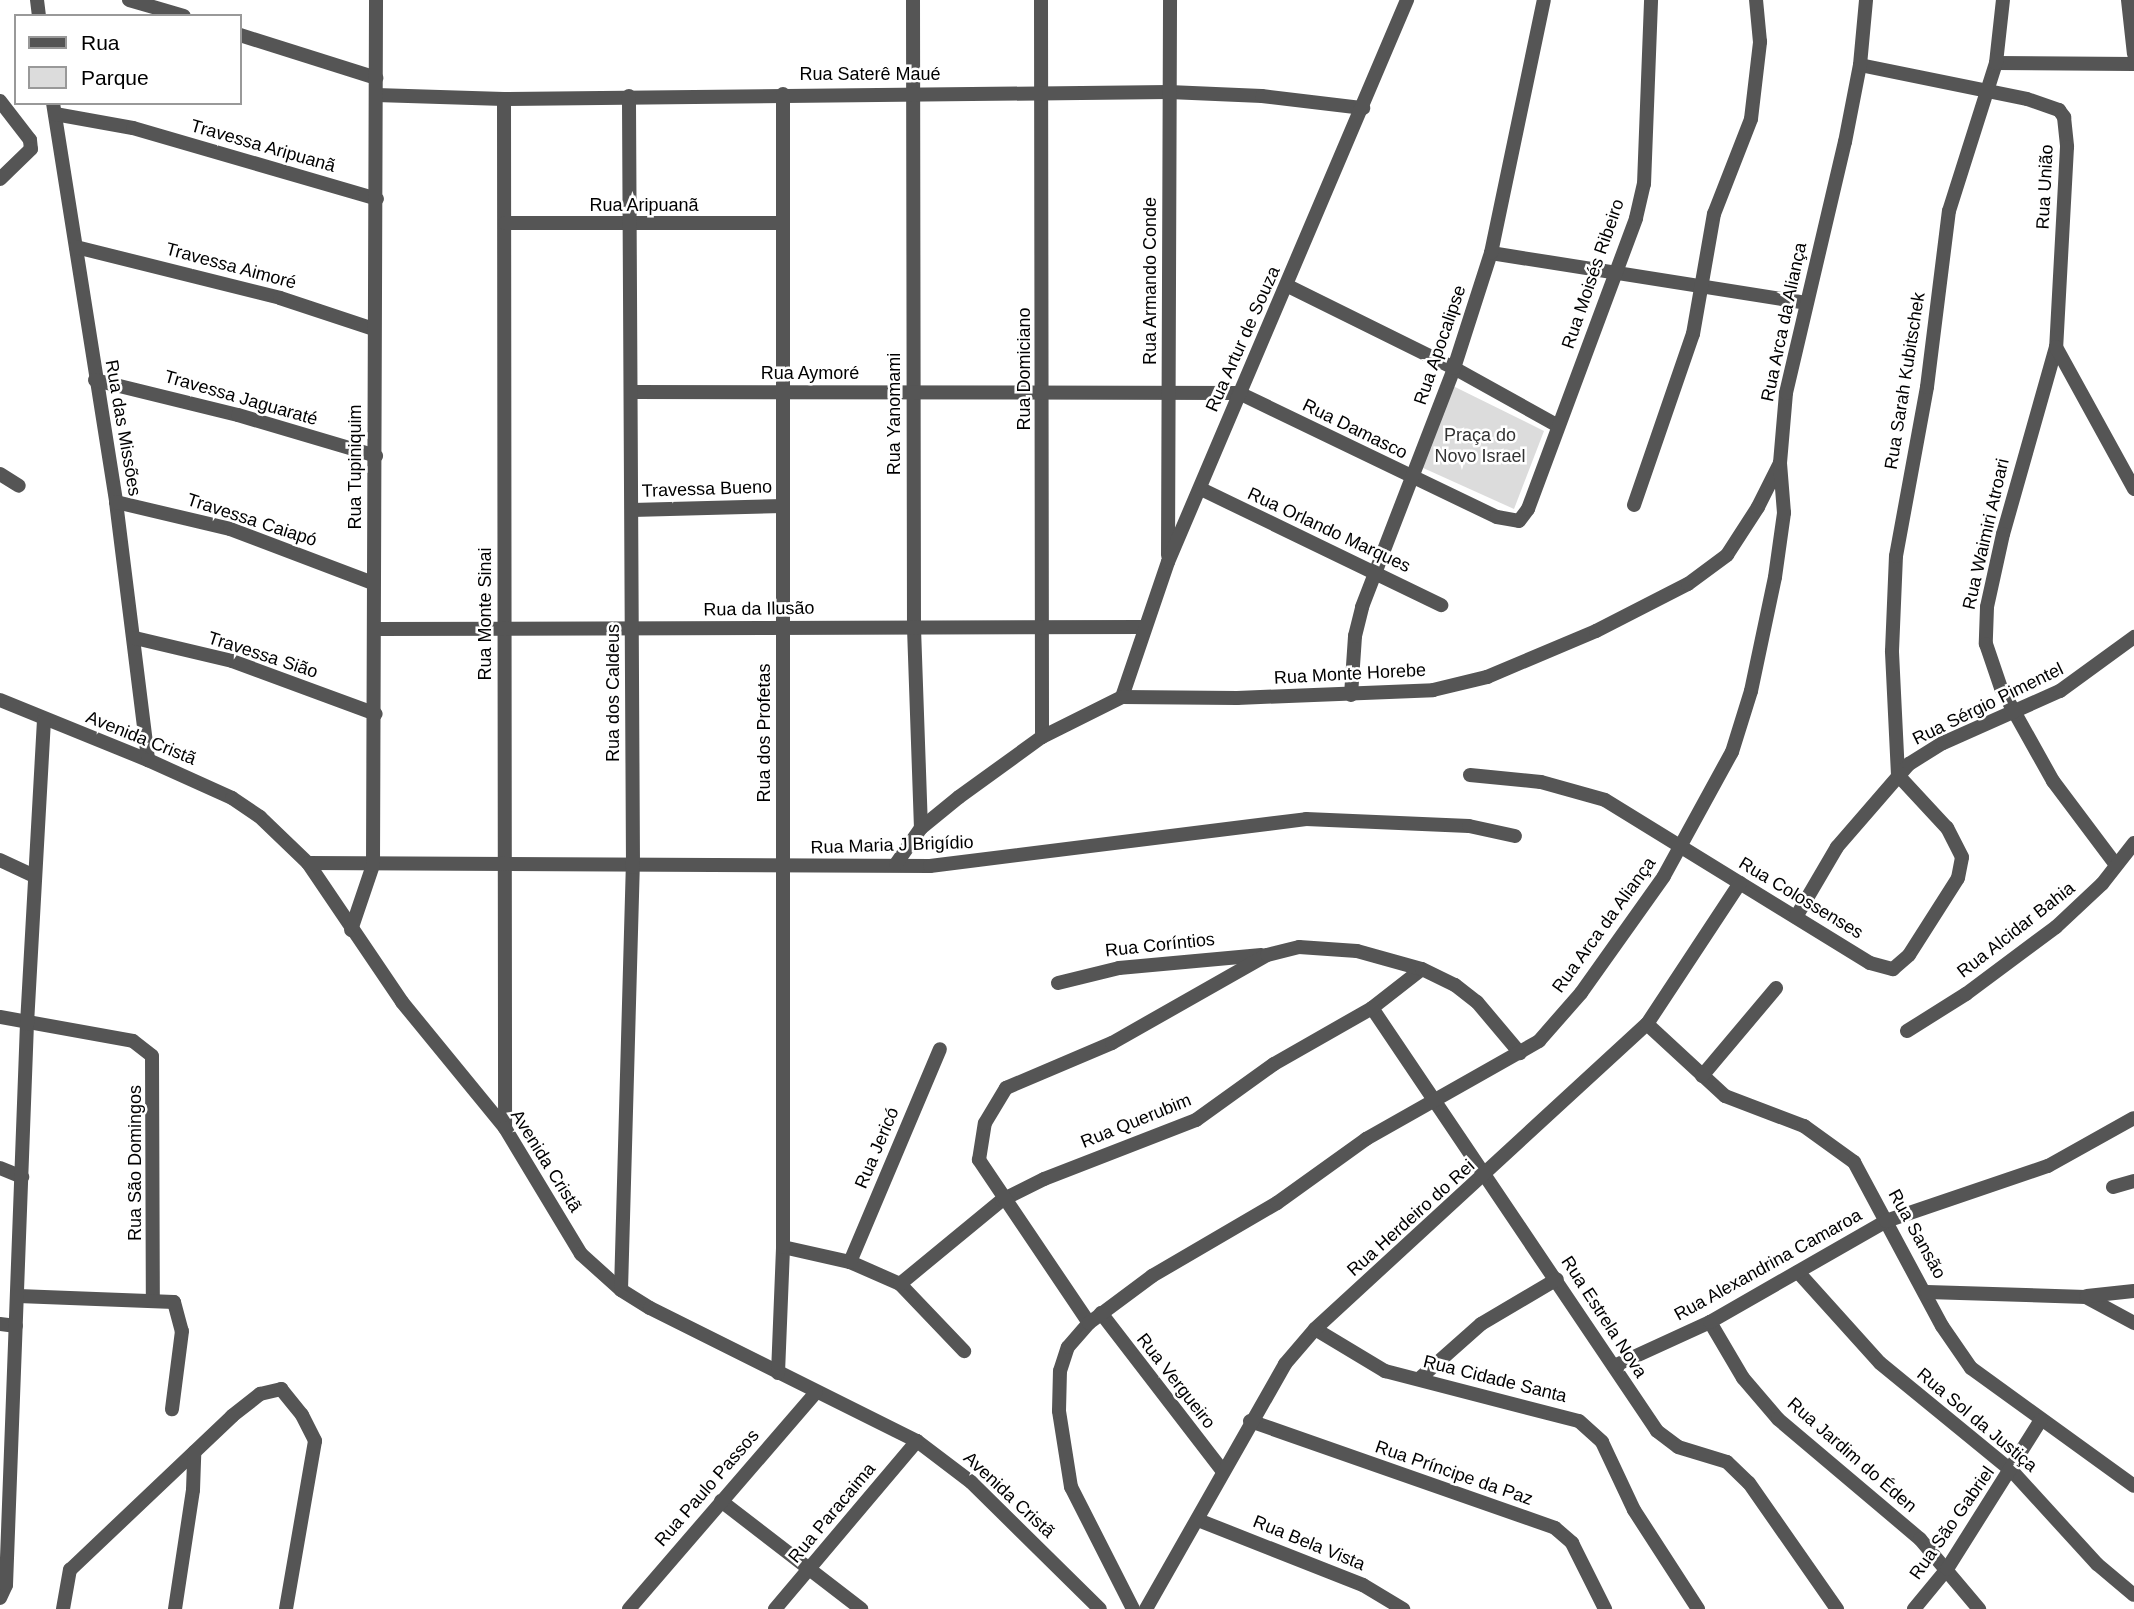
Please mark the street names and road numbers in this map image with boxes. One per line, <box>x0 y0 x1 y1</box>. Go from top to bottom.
street label: Rua Saterê Maué <box>799 63 941 85</box>
street label: Travessa Aripuanã <box>188 115 338 177</box>
street label: Rua União <box>2032 144 2058 230</box>
street label: Rua Aripuanã <box>589 194 699 216</box>
street label: Rua Armando Conde <box>1139 196 1161 366</box>
street label: Rua Moisés Ribeiro <box>1557 196 1629 352</box>
street label: Travessa Aimoré <box>163 238 299 294</box>
street label: Rua Arca da Aliança <box>1756 240 1812 404</box>
street label: Rua Artur de Souza <box>1201 262 1285 416</box>
street label: Rua Apocalipse <box>1409 282 1471 408</box>
street label: Rua Sarah Kubitschek <box>1880 291 1930 471</box>
street label: Rua Domiciano <box>1013 307 1035 431</box>
street label: Rua Yanomami <box>883 353 905 475</box>
street label: Rua das Missões <box>100 358 146 498</box>
street label: Rua Aymoré <box>760 362 860 384</box>
street label: Travessa Jaguaraté <box>162 366 320 430</box>
street label: Rua Damasco <box>1299 394 1411 464</box>
street label: Rua Tupiniquim <box>344 404 366 530</box>
street label: Rua Waimiri Atroari <box>1958 456 2014 612</box>
street label: Travessa Bueno <box>641 476 773 502</box>
street label: Rua Orlando Marques <box>1244 483 1414 577</box>
street label: Travessa Caiapó <box>184 489 320 551</box>
street label: Rua Monte Sinai <box>474 547 496 681</box>
street label: Rua da Ilusão <box>703 597 815 621</box>
street label: Rua dos Caldeus <box>602 624 624 762</box>
street label: Travessa Sião <box>205 627 321 683</box>
street label: Rua Sérgio Pimentel <box>1909 658 2067 750</box>
street label: Rua Monte Horebe <box>1273 659 1427 689</box>
street label: Rua dos Profetas <box>753 663 775 803</box>
street label: Avenida Cristã <box>83 706 199 770</box>
street label: Rua Maria J Brigídio <box>810 831 974 859</box>
street label: Rua Arca da Aliança <box>1547 852 1661 998</box>
street label: Rua Colossenses <box>1735 852 1867 944</box>
street label: Rua Alcidar Bahia <box>1953 877 2079 983</box>
street label: Rua Coríntios <box>1104 929 1216 961</box>
street label: Rua São Domingos <box>124 1085 146 1241</box>
street label: Rua Querubim <box>1078 1089 1194 1153</box>
street label: Rua Jericó <box>850 1104 904 1192</box>
street label: Avenida Cristã <box>506 1106 586 1216</box>
street label: Rua Herdeiro do Rei <box>1343 1155 1479 1281</box>
street label: Rua Sansão <box>1884 1185 1950 1283</box>
street label: Rua Alexandrina Camaroa <box>1670 1204 1866 1326</box>
street label: Rua Estrela Nova <box>1557 1252 1651 1382</box>
street label: Rua Vergueiro <box>1132 1329 1220 1433</box>
street label: Rua Cidade Santa <box>1421 1351 1569 1407</box>
street label: Rua Sol da Justiça <box>1913 1363 2041 1477</box>
street label: Rua Jardim do Éden <box>1783 1393 1921 1517</box>
street label: Rua Paulo Passos <box>650 1425 764 1551</box>
street label: Rua Príncipe da Paz <box>1372 1436 1536 1510</box>
street label: Avenida Cristã <box>959 1447 1059 1543</box>
street label: Rua Paracaima <box>784 1459 880 1567</box>
street label: Rua São Gabriel <box>1905 1462 1999 1584</box>
street label: Rua Bela Vista <box>1250 1511 1368 1575</box>

